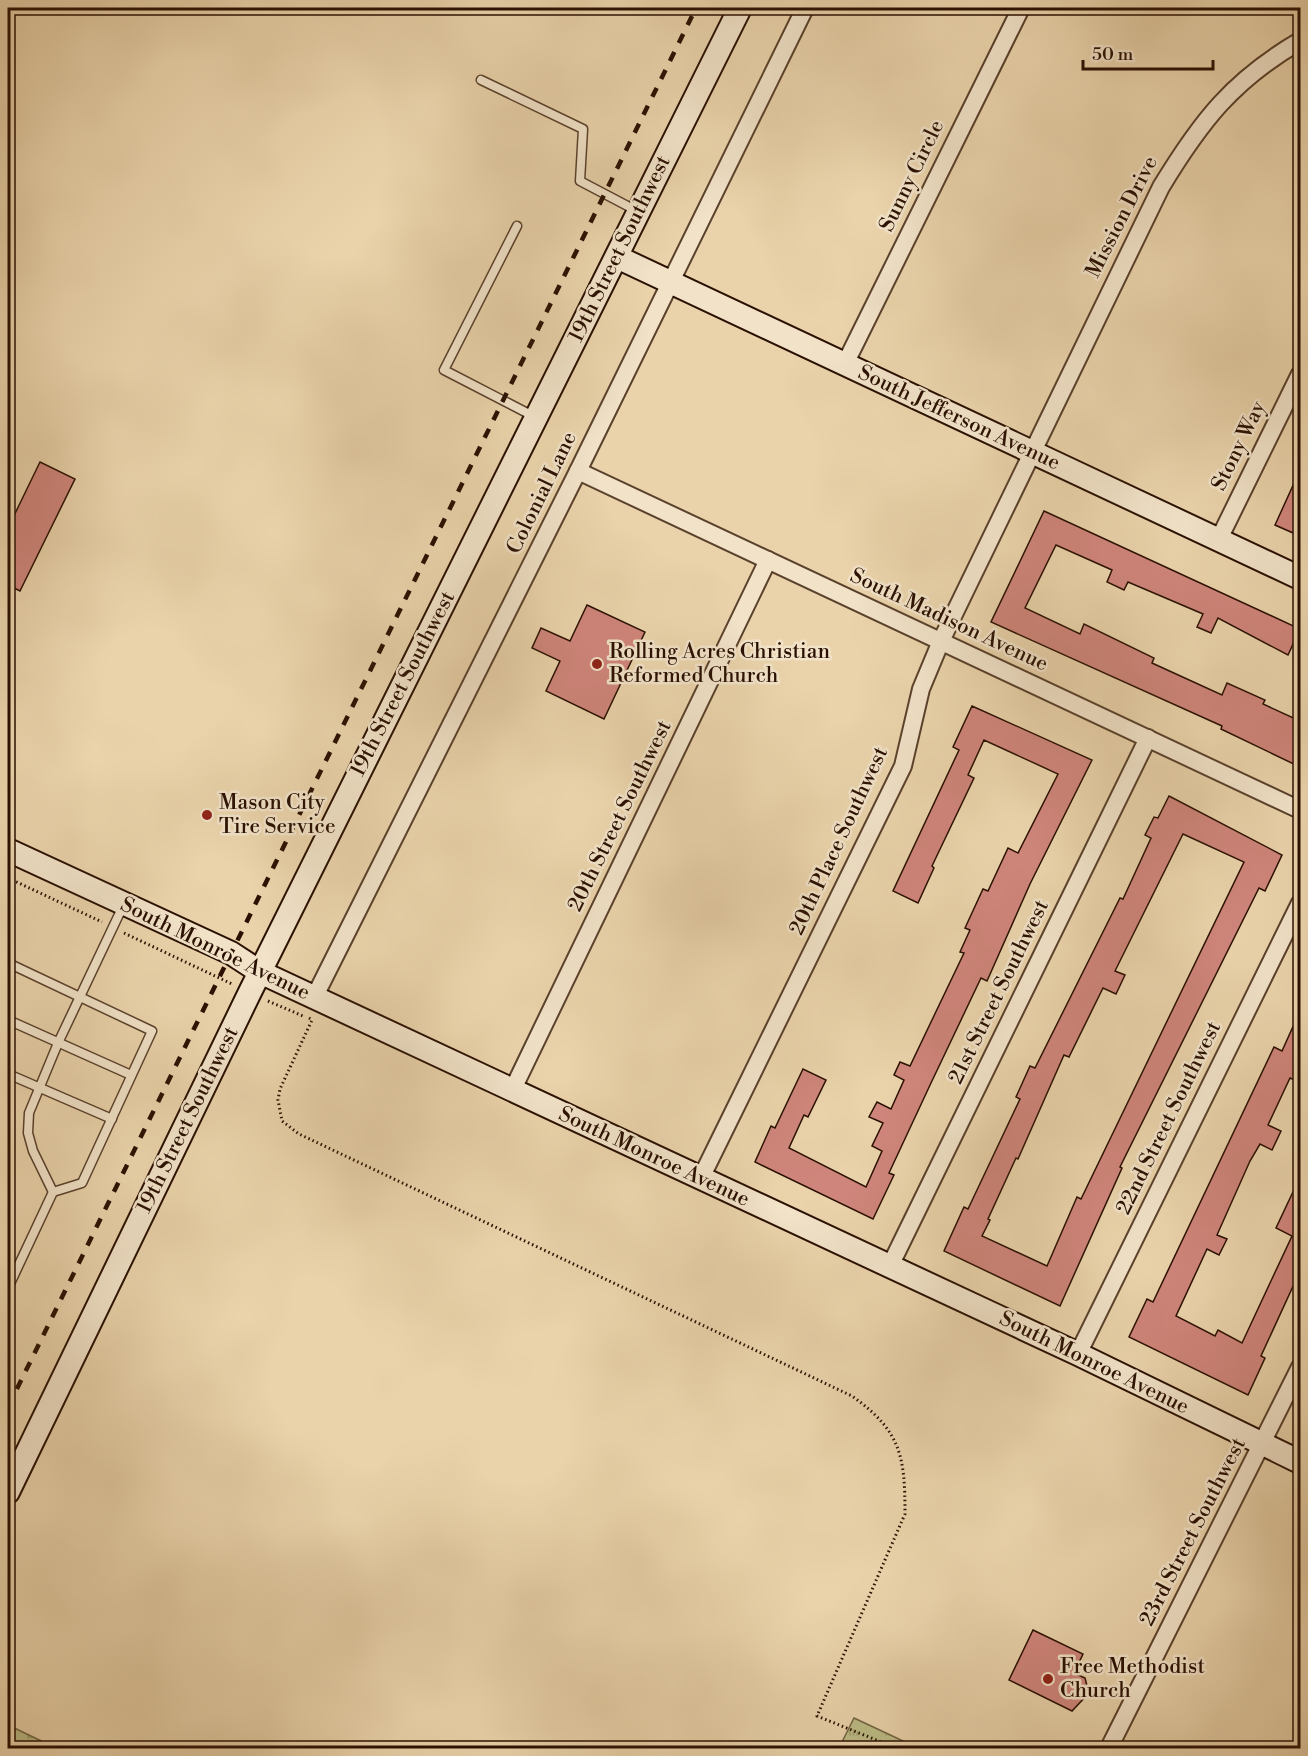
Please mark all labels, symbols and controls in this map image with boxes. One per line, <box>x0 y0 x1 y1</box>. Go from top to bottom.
scale bar <box>1083 33 1214 71</box>
text: 50 m <box>1092 43 1134 66</box>
street label: Sunny Circle <box>874 116 950 236</box>
street label: 19th Street Southwest <box>563 151 677 347</box>
street label: Mission Drive <box>1080 152 1164 282</box>
street label: South Jefferson Avenue <box>854 360 1064 476</box>
street label: Stony Way <box>1206 396 1272 495</box>
street label: Colonial Lane <box>501 428 583 558</box>
street label: South Madison Avenue <box>846 563 1052 677</box>
street label: 19th Street Southwest <box>345 586 461 781</box>
place label: Rolling Acres Christian Reformed Church <box>609 639 830 689</box>
marker: Rolling Acres Christian Reformed Church <box>590 657 604 671</box>
street label: 20th Street Southwest <box>562 716 678 916</box>
street label: 20th Place Southwest <box>784 742 894 939</box>
place label: Mason City Tire Service <box>219 790 336 840</box>
marker: Mason City Tire Service <box>200 808 214 822</box>
street label: South Monroe Avenue <box>116 892 314 1006</box>
street label: 21st Street Southwest <box>943 895 1055 1088</box>
street label: 22nd Street Southwest <box>1111 1017 1227 1219</box>
street label: 19th Street Southwest <box>131 1022 245 1218</box>
street label: South Monroe Avenue <box>554 1101 754 1213</box>
street label: South Monroe Avenue <box>995 1306 1193 1420</box>
street label: 23rd Street Southwest <box>1134 1433 1252 1630</box>
place label: Free Methodist Church <box>1060 1654 1205 1704</box>
marker: Free Methodist Church <box>1041 1672 1055 1686</box>

